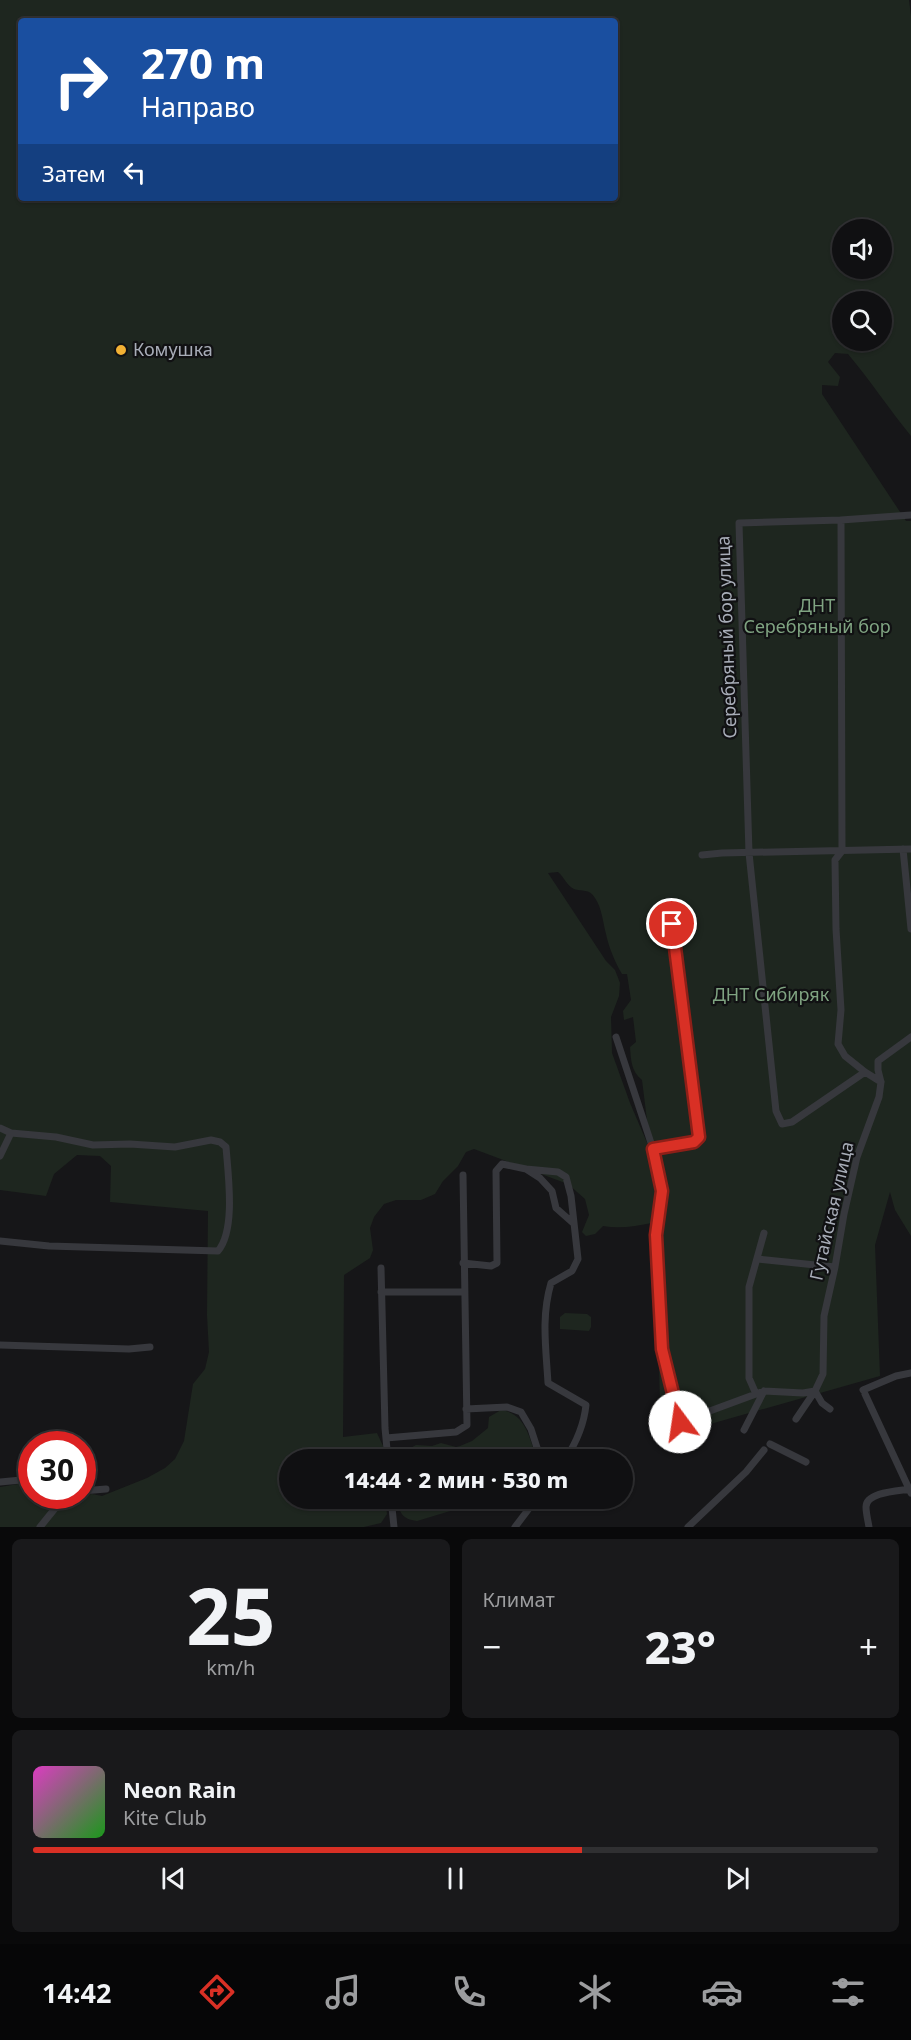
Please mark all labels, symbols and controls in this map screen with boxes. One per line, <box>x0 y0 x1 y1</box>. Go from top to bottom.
text: 270 m <box>141 34 265 91</box>
icon: right <box>42 42 120 120</box>
text: Направо <box>141 88 255 125</box>
icon: left <box>118 156 151 189</box>
text: Затем <box>42 158 106 188</box>
map controls <box>832 219 892 351</box>
button: sound <box>832 219 892 279</box>
button: search <box>832 291 892 351</box>
place label: Комушка <box>133 337 213 361</box>
marker: Комушка <box>114 343 128 357</box>
street label: Серебряный бор улица <box>710 535 742 739</box>
park label: ДНТ Серебряный бор <box>743 593 891 638</box>
pin <box>646 898 697 949</box>
icon: arrive <box>655 907 688 940</box>
park label: ДНТ Сибиряк <box>713 982 830 1006</box>
street label: Гутайская улица <box>803 1139 859 1283</box>
position arrow <box>648 1390 712 1454</box>
speed limit sign: 30 <box>18 1431 96 1509</box>
text: 14:44 · 2 мин · 530 m <box>344 1464 568 1494</box>
text: 25 <box>186 1562 275 1668</box>
text: Климат <box>483 1586 555 1613</box>
text: 23° <box>645 1616 716 1677</box>
text: − <box>483 1624 501 1669</box>
text: + <box>859 1624 878 1669</box>
text: km/h <box>206 1654 255 1681</box>
text: Neon Rain <box>123 1774 236 1804</box>
text: Kite Club <box>123 1804 207 1831</box>
icon: previous <box>157 1862 190 1895</box>
icon: pause <box>439 1862 472 1895</box>
icon: next <box>721 1862 754 1895</box>
icon: directions <box>196 1971 238 2013</box>
icon: music <box>322 1971 364 2013</box>
icon: phone <box>448 1971 490 2013</box>
icon: climate <box>574 1971 616 2013</box>
icon: car <box>701 1971 743 2013</box>
icon: filters <box>827 1971 869 2013</box>
text: 14:42 <box>42 1974 111 2011</box>

